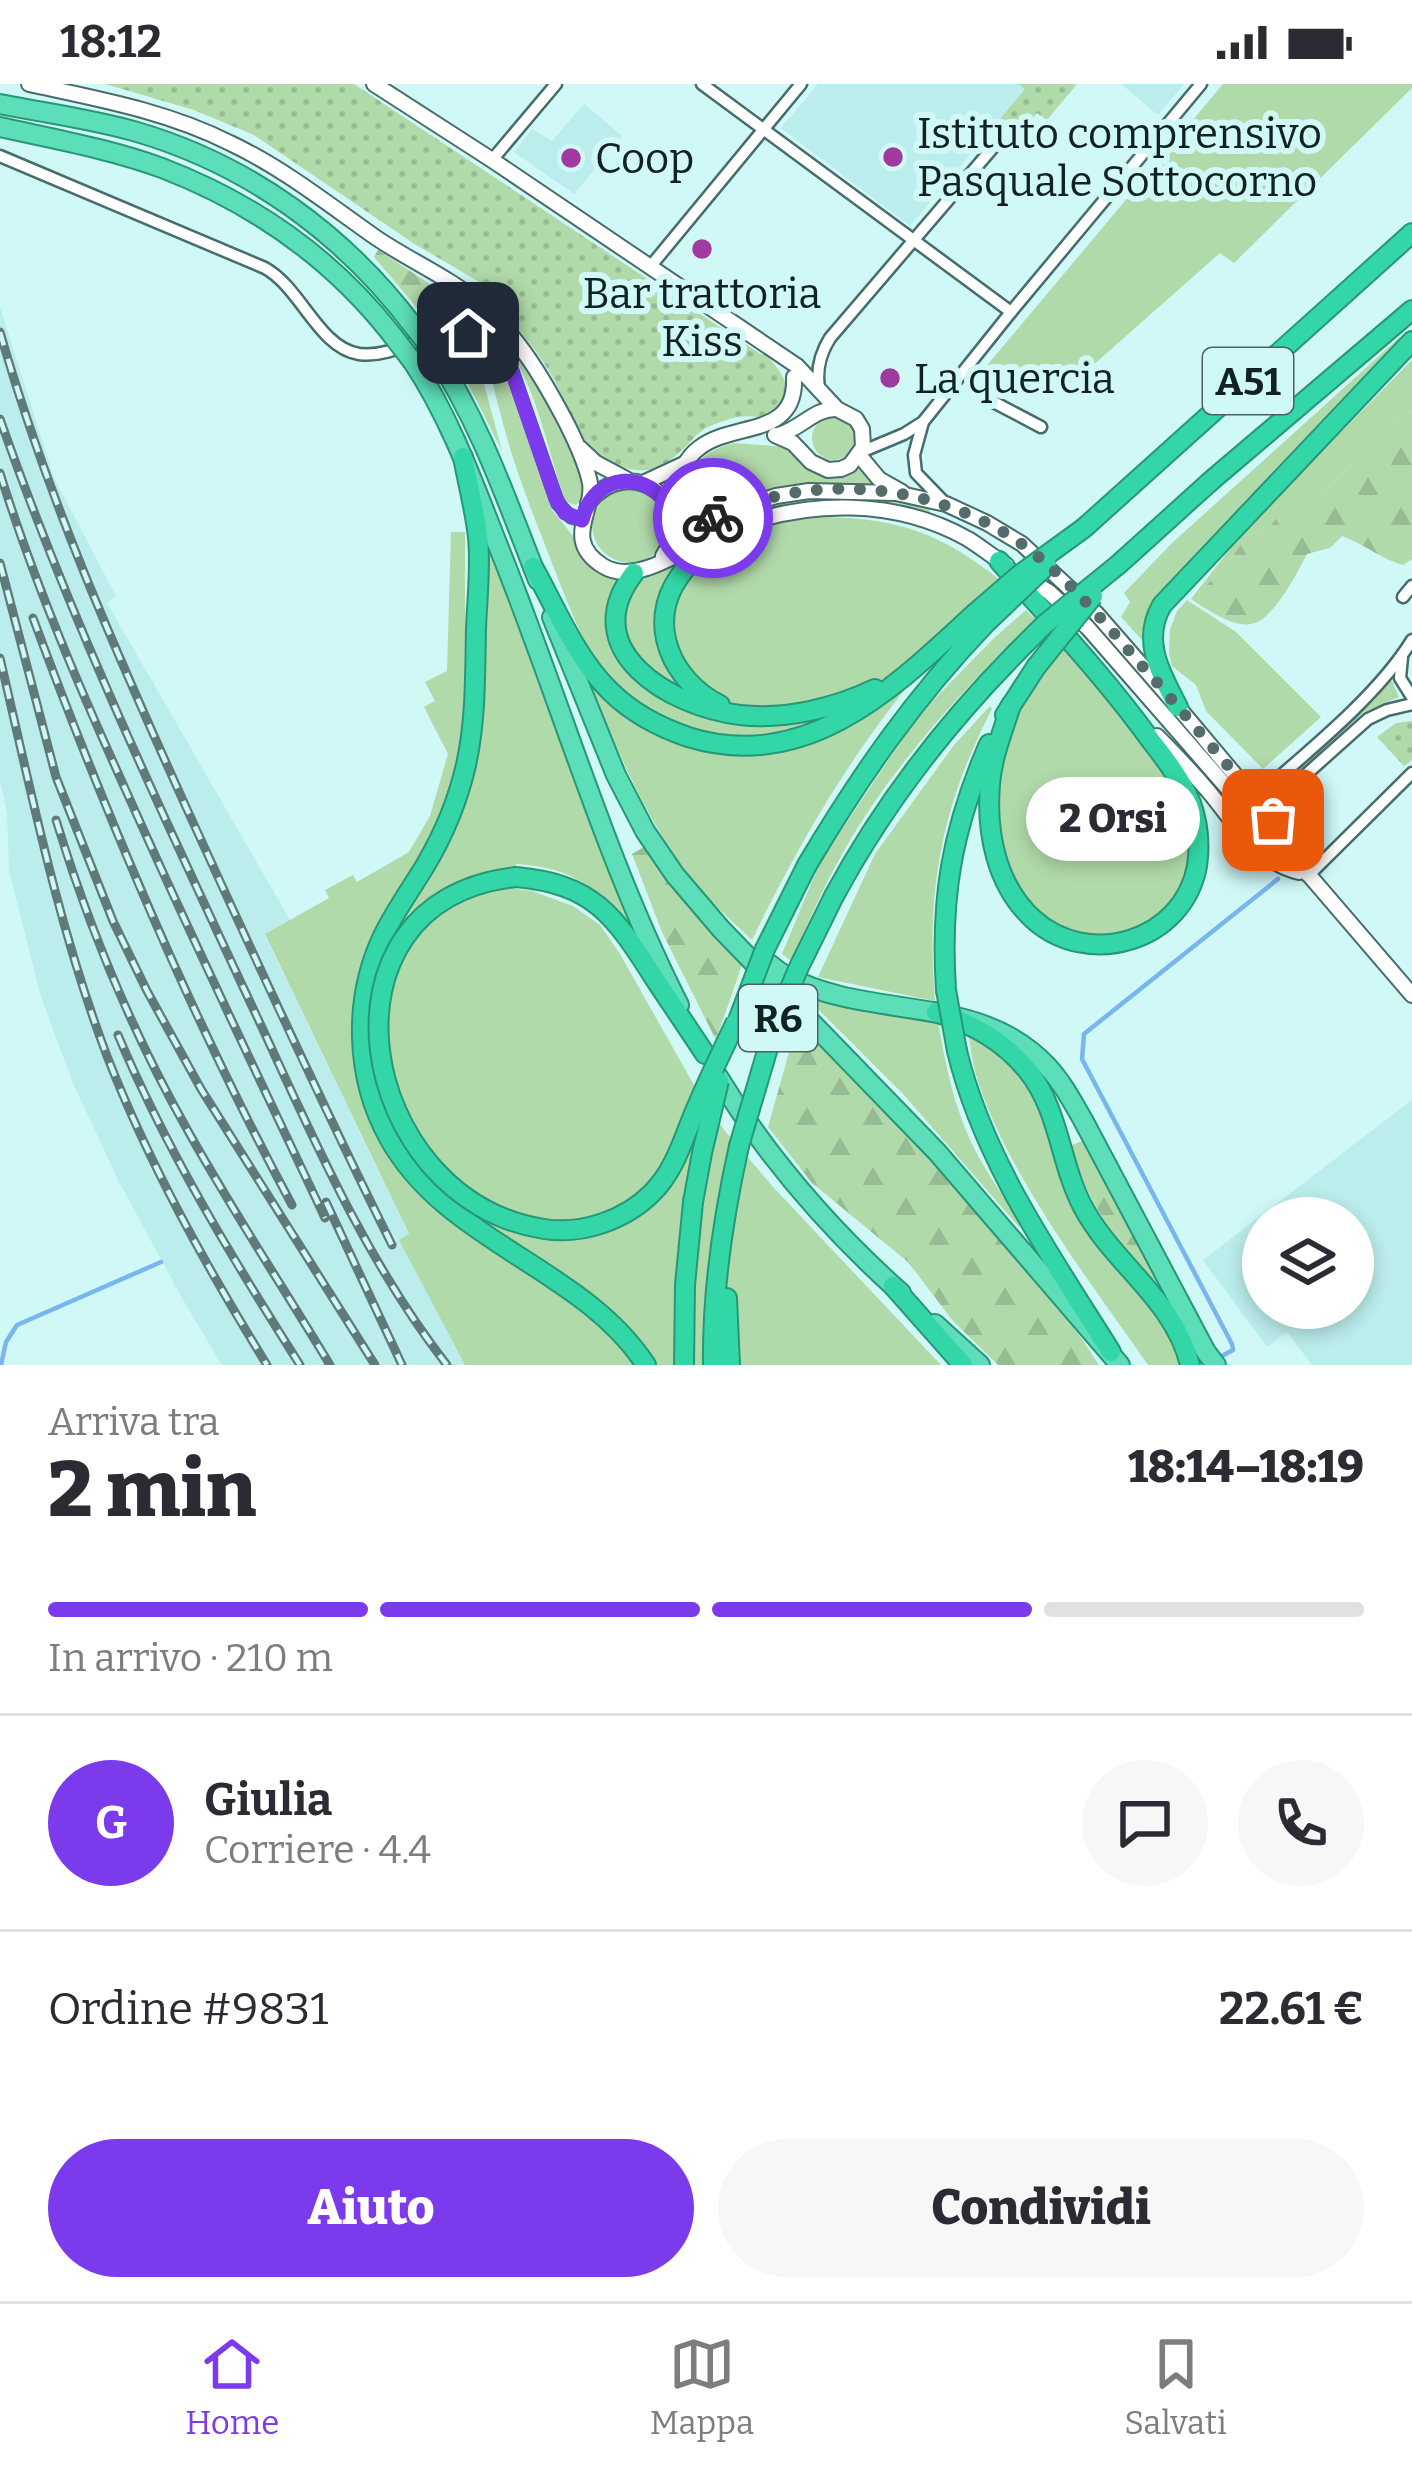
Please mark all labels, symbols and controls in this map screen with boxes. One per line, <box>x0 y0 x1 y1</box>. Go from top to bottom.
text: 18:12 <box>60 15 162 69</box>
place label: Istituto comprensivo Pasquale Sottocorno <box>917 109 1322 207</box>
place label: Coop <box>595 134 694 184</box>
marker: Istituto comprensivo Pasquale Sottocorno <box>880 144 906 170</box>
marker: Coop <box>558 145 584 171</box>
marker: Bar trattoria Kiss <box>689 236 715 262</box>
place label: Bar trattoria Kiss <box>583 269 821 367</box>
pin <box>417 282 519 384</box>
icon: home <box>435 300 501 366</box>
road number: A51 <box>1203 348 1293 414</box>
place label: La quercia <box>914 354 1115 404</box>
marker: La quercia <box>877 365 903 391</box>
courier <box>653 458 773 578</box>
icon: bike <box>680 485 746 551</box>
pin <box>1222 769 1324 871</box>
callout: 2 Orsi <box>1027 778 1201 862</box>
icon: bag <box>1240 787 1306 853</box>
text: 2 Orsi <box>1059 796 1167 842</box>
road number: R6 <box>739 985 817 1051</box>
map controls <box>1242 1197 1374 1329</box>
button: layers <box>1242 1197 1374 1329</box>
text: Arriva tra <box>48 1399 220 1445</box>
text: 18:14–18:19 <box>1128 1440 1364 1494</box>
text: 2 min <box>48 1443 257 1537</box>
text: In arrivo · 210 m <box>48 1635 333 1681</box>
button: chat <box>1082 1760 1208 1886</box>
button: phone <box>1238 1760 1364 1886</box>
text: Giulia <box>204 1773 332 1827</box>
text: G <box>95 1796 127 1850</box>
text: Corriere · 4.4 <box>204 1827 431 1873</box>
text: Ordine #9831 <box>48 1982 328 2036</box>
text: 22.61 € <box>1219 1982 1364 2036</box>
button: Aiuto <box>48 2139 694 2277</box>
button: Condividi <box>718 2139 1364 2277</box>
tab: Home <box>185 2331 279 2443</box>
tab: Mappa <box>650 2331 754 2443</box>
tab: Salvati <box>1124 2331 1227 2443</box>

